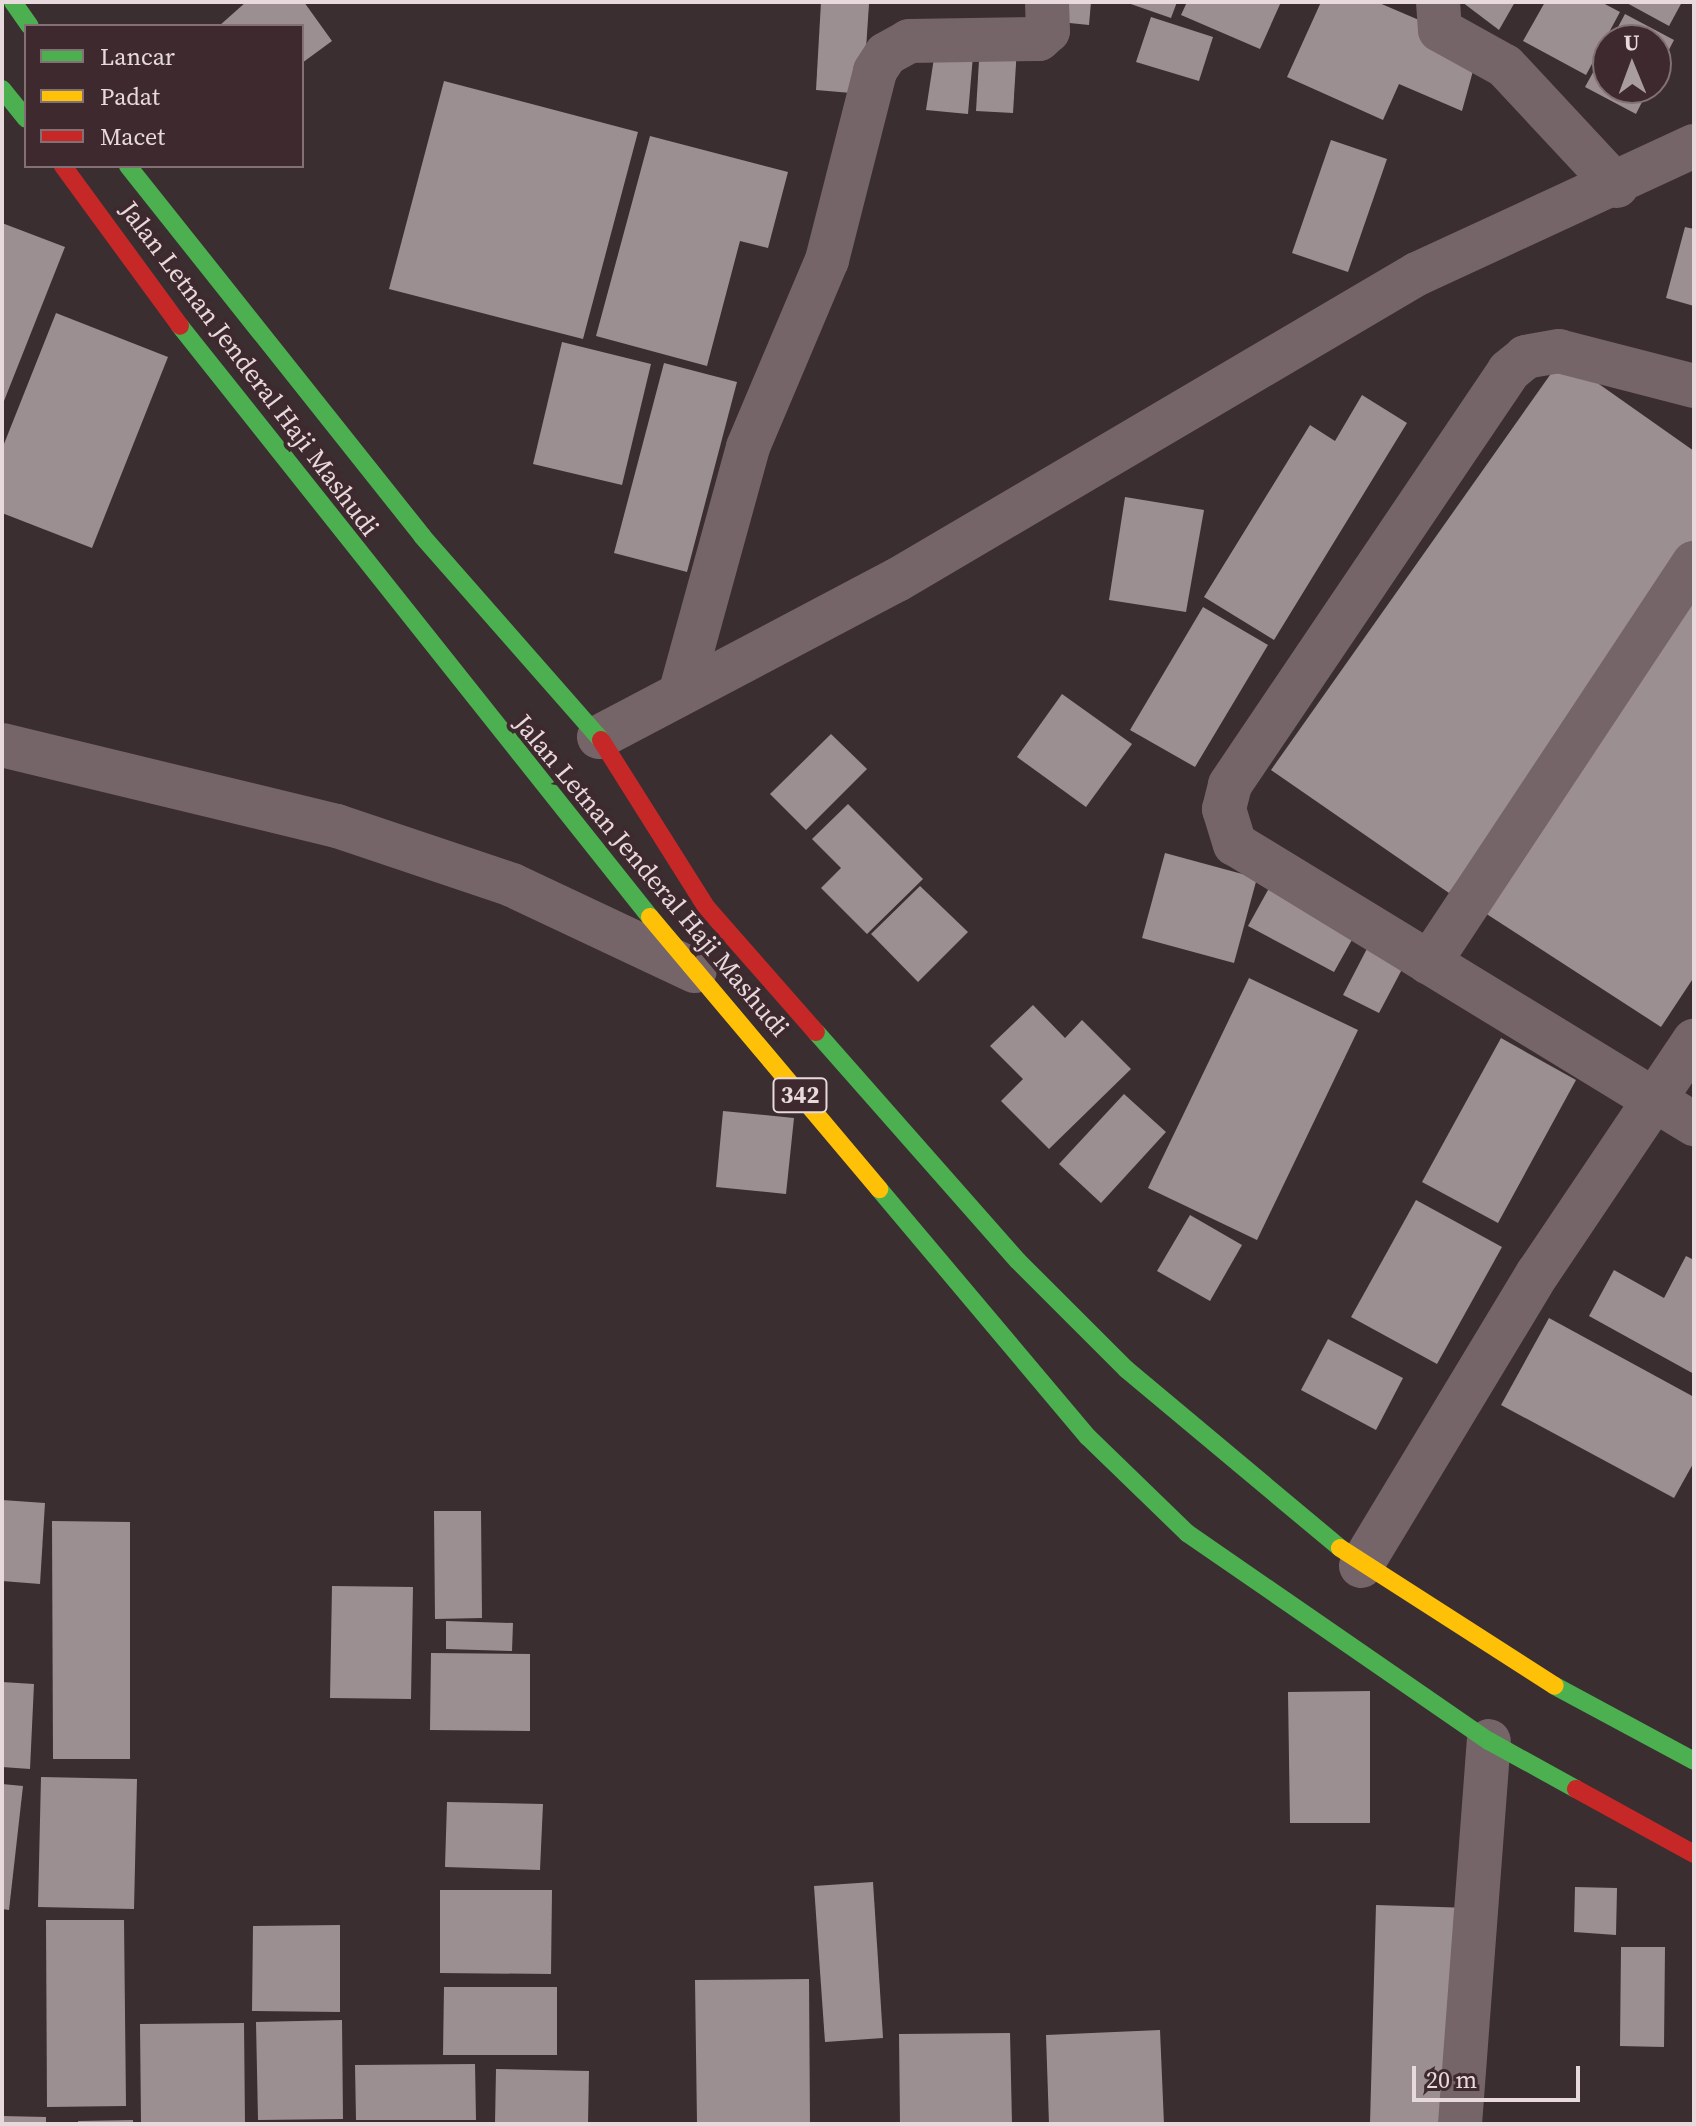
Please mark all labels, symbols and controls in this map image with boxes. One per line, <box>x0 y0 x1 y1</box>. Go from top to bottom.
legend <box>24 24 304 168</box>
north arrow <box>1592 24 1672 104</box>
text: U <box>1623 27 1640 57</box>
text: Lancar <box>100 40 175 73</box>
text: Padat <box>100 80 160 113</box>
text: Macet <box>100 120 165 153</box>
street label: Jalan Letnan Jenderal Haji Mashudi <box>113 196 385 542</box>
street label: Jalan Letnan Jenderal Haji Mashudi <box>507 709 795 1043</box>
road number: 342 <box>772 1075 828 1115</box>
scale bar <box>1416 2050 1584 2100</box>
text: 20 m <box>1426 2063 1477 2096</box>

